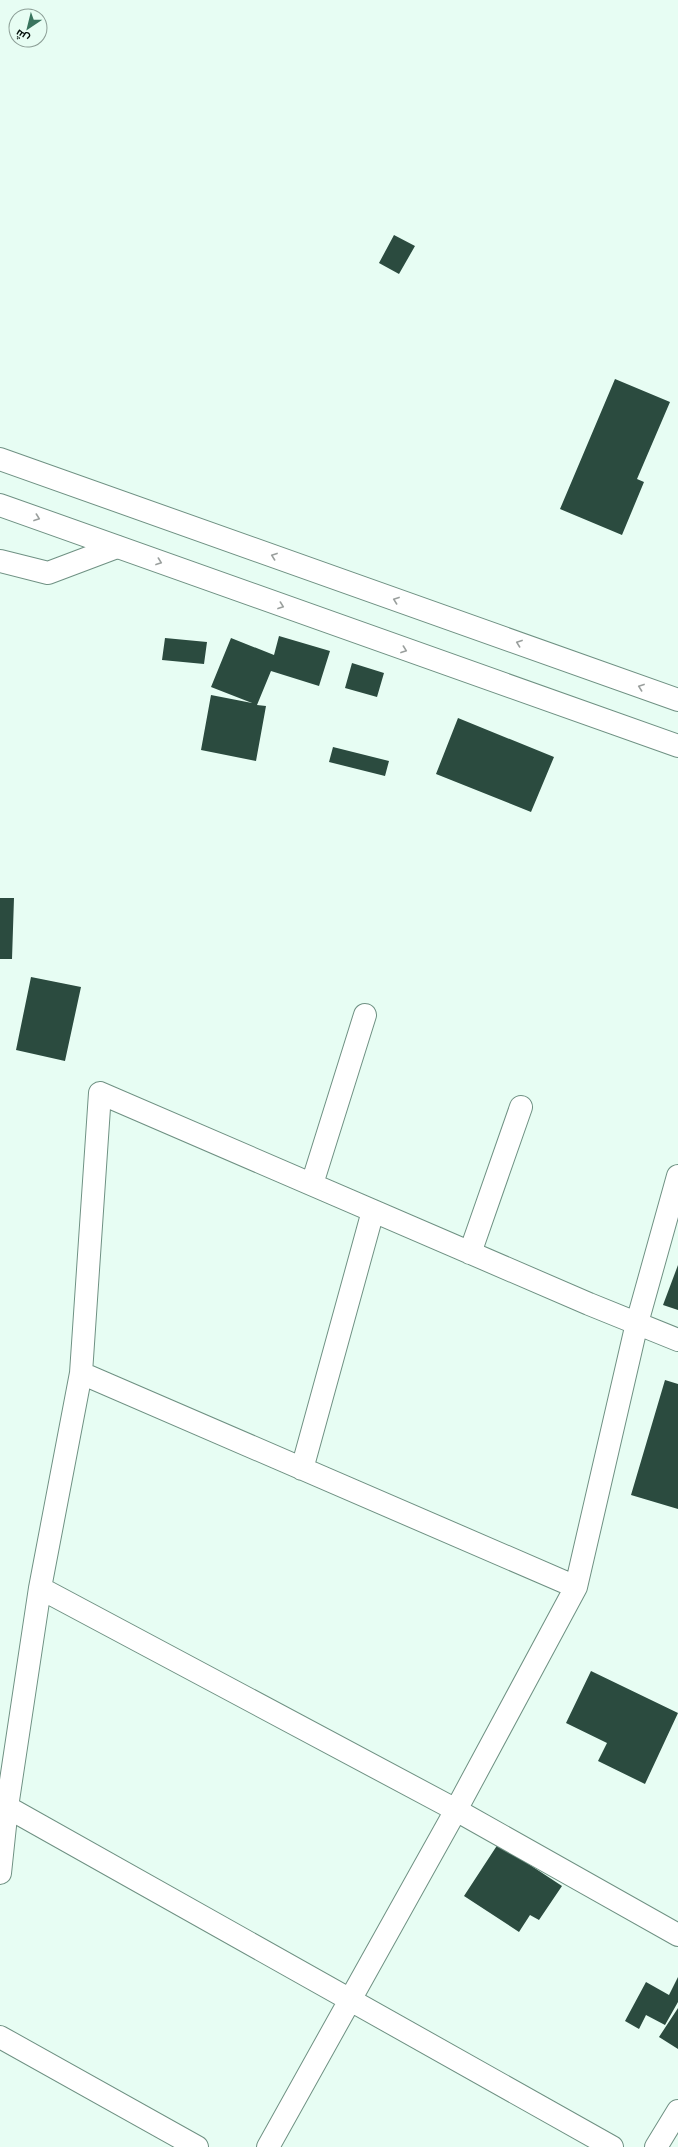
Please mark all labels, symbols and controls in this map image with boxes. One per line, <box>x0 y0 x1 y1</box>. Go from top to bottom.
north arrow <box>8 8 48 48</box>
text: ش <box>12 26 32 46</box>
one-way arrow <box>33 513 40 521</box>
one-way arrow <box>270 552 277 561</box>
one-way arrow <box>155 557 162 565</box>
one-way arrow <box>393 596 400 604</box>
one-way arrow <box>278 601 285 610</box>
one-way arrow <box>515 639 522 648</box>
one-way arrow <box>400 645 407 654</box>
one-way arrow <box>638 683 645 691</box>

